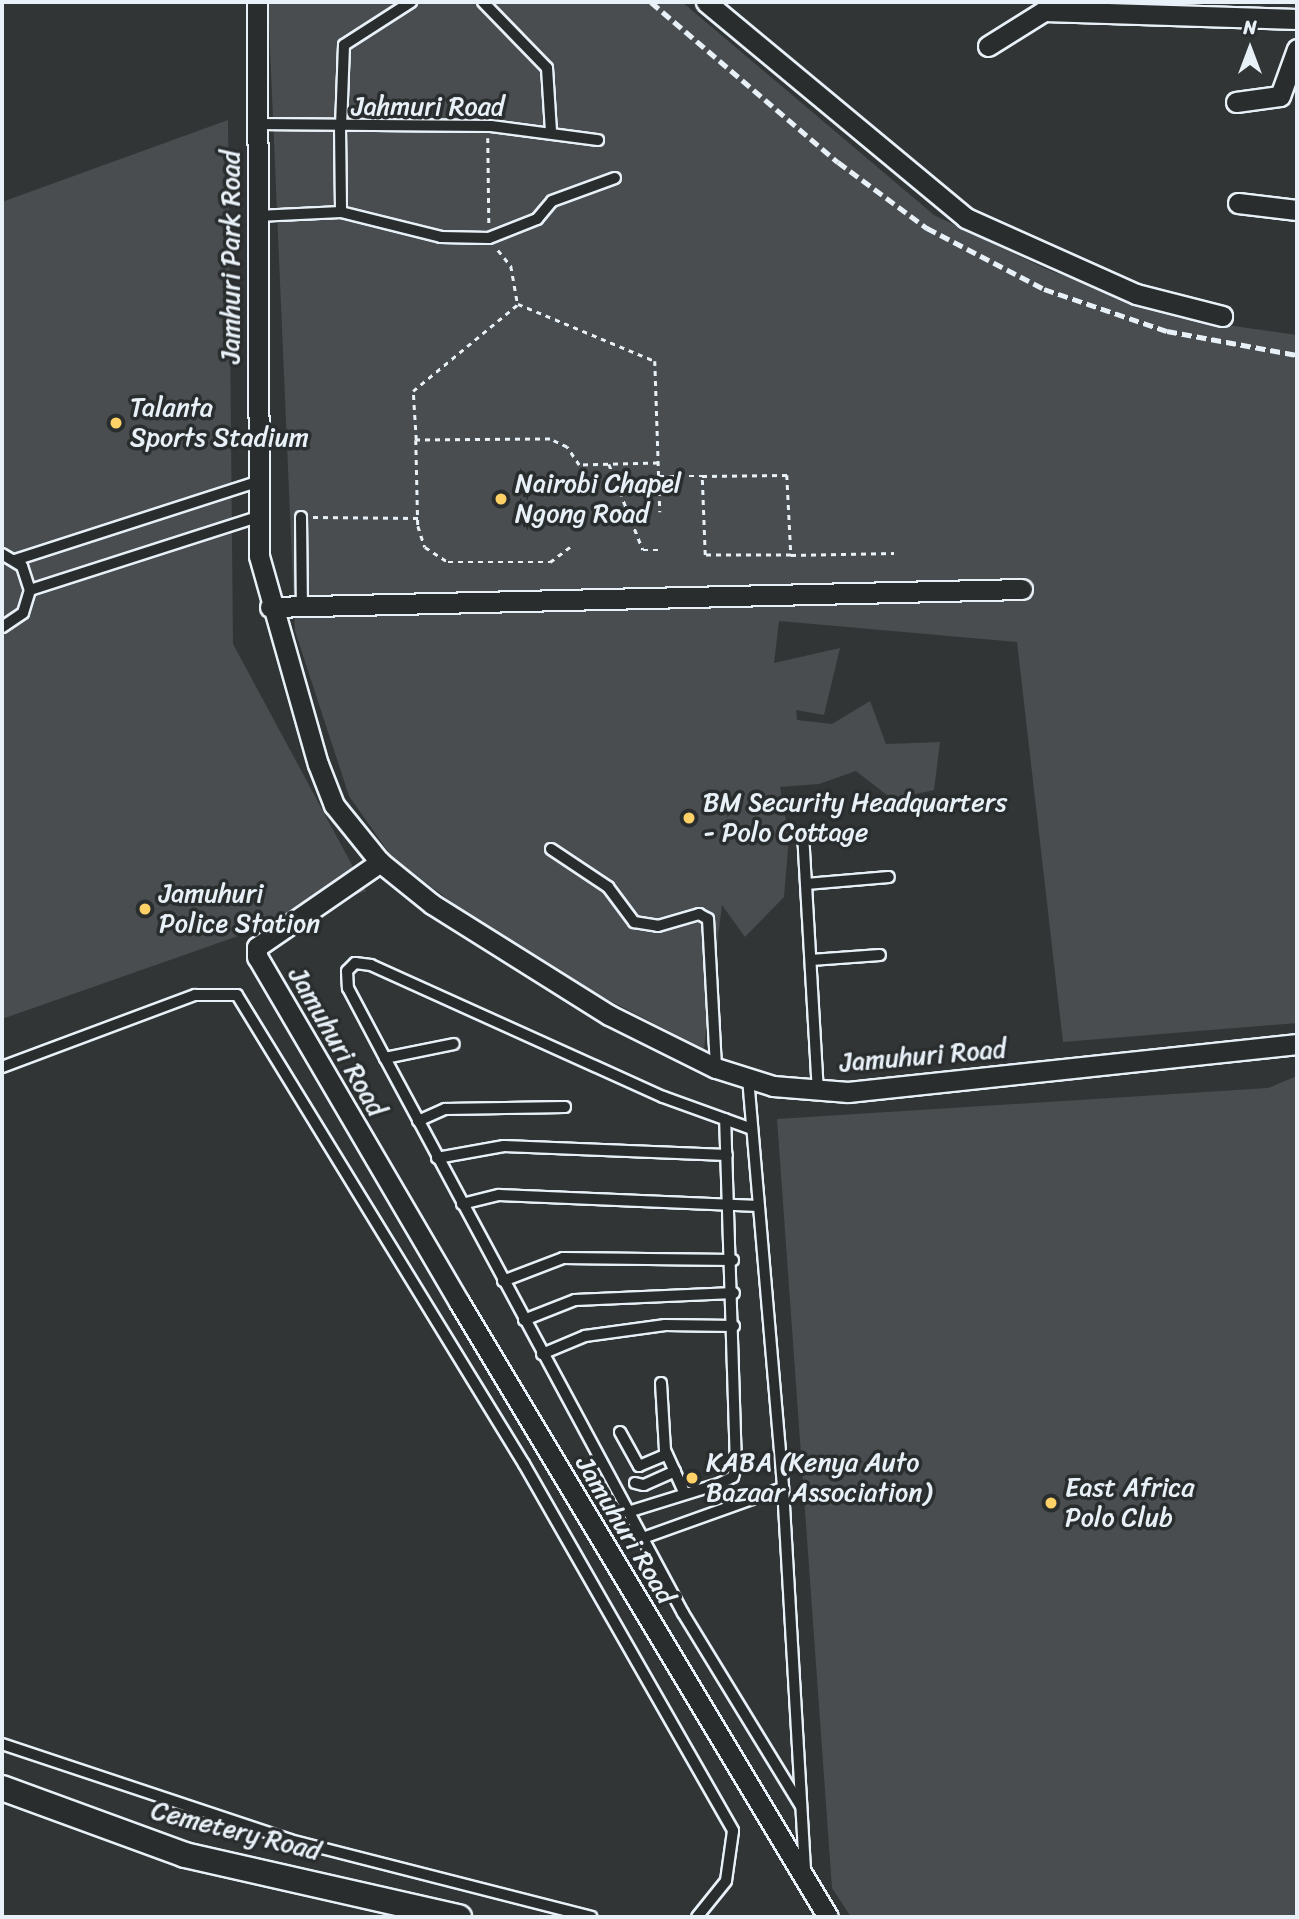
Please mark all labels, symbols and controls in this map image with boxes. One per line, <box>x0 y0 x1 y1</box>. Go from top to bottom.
text: N <box>1243 11 1257 44</box>
north arrow <box>1215 14 1285 84</box>
street label: Jahmuri Road <box>351 91 505 123</box>
street label: Jamhuri Park Road <box>215 150 247 364</box>
place label: Talanta Sports Stadium <box>130 392 309 453</box>
marker: Talanta Sports Stadium <box>108 415 124 431</box>
place label: Nairobi Chapel Ngong Road <box>515 468 682 530</box>
marker: Nairobi Chapel Ngong Road <box>493 491 509 507</box>
place label: BM Security Headquarters - Polo Cottage <box>703 787 1008 848</box>
marker: BM Security Headquarters - Polo Cottage <box>681 810 697 826</box>
place label: Jamuhuri Police Station <box>159 878 321 940</box>
marker: Jamuhuri Police Station <box>137 901 153 917</box>
street label: Jamuhuri Road <box>282 962 392 1122</box>
street label: Jamuhuri Road <box>838 1033 1008 1079</box>
place label: KABA (Kenya Auto Bazaar Association) <box>706 1447 934 1508</box>
street label: Jamuhuri Road <box>569 1450 681 1610</box>
marker: KABA (Kenya Auto Bazaar Association) <box>684 1470 700 1486</box>
place label: East Africa Polo Club <box>1065 1472 1195 1534</box>
marker: East Africa Polo Club <box>1043 1495 1059 1511</box>
street label: Cemetery Road <box>148 1795 324 1867</box>

